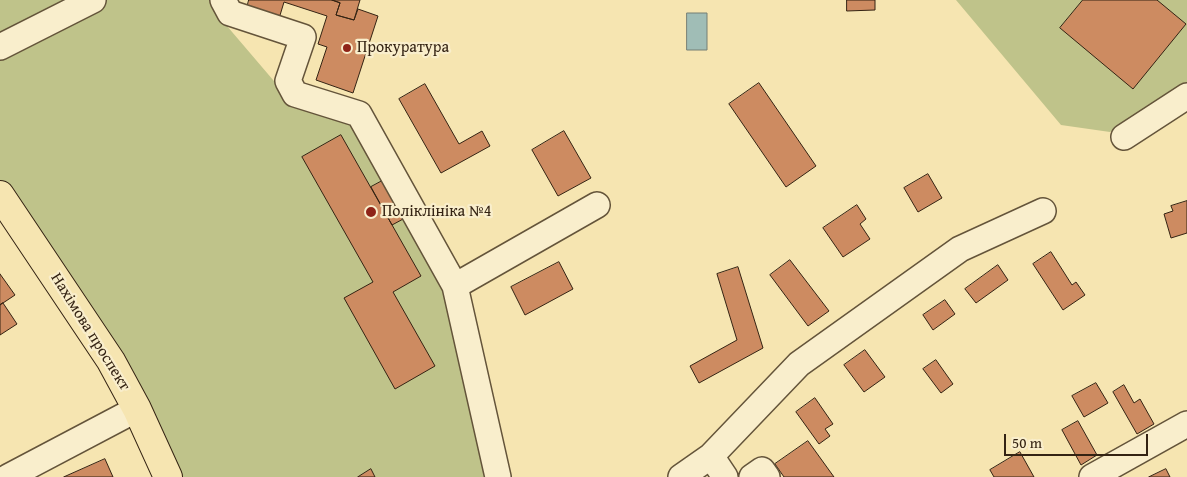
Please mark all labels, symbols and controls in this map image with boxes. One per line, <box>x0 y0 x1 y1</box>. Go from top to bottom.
place label: Прокуратура <box>357 38 449 58</box>
marker: Прокуратура <box>341 42 353 54</box>
place label: Поліклініка №4 <box>382 202 492 222</box>
marker: Поліклініка №4 <box>364 205 378 219</box>
street label: Нахімова проспект <box>46 270 134 394</box>
scale bar <box>1007 424 1151 456</box>
text: 50 m <box>1012 432 1042 453</box>

